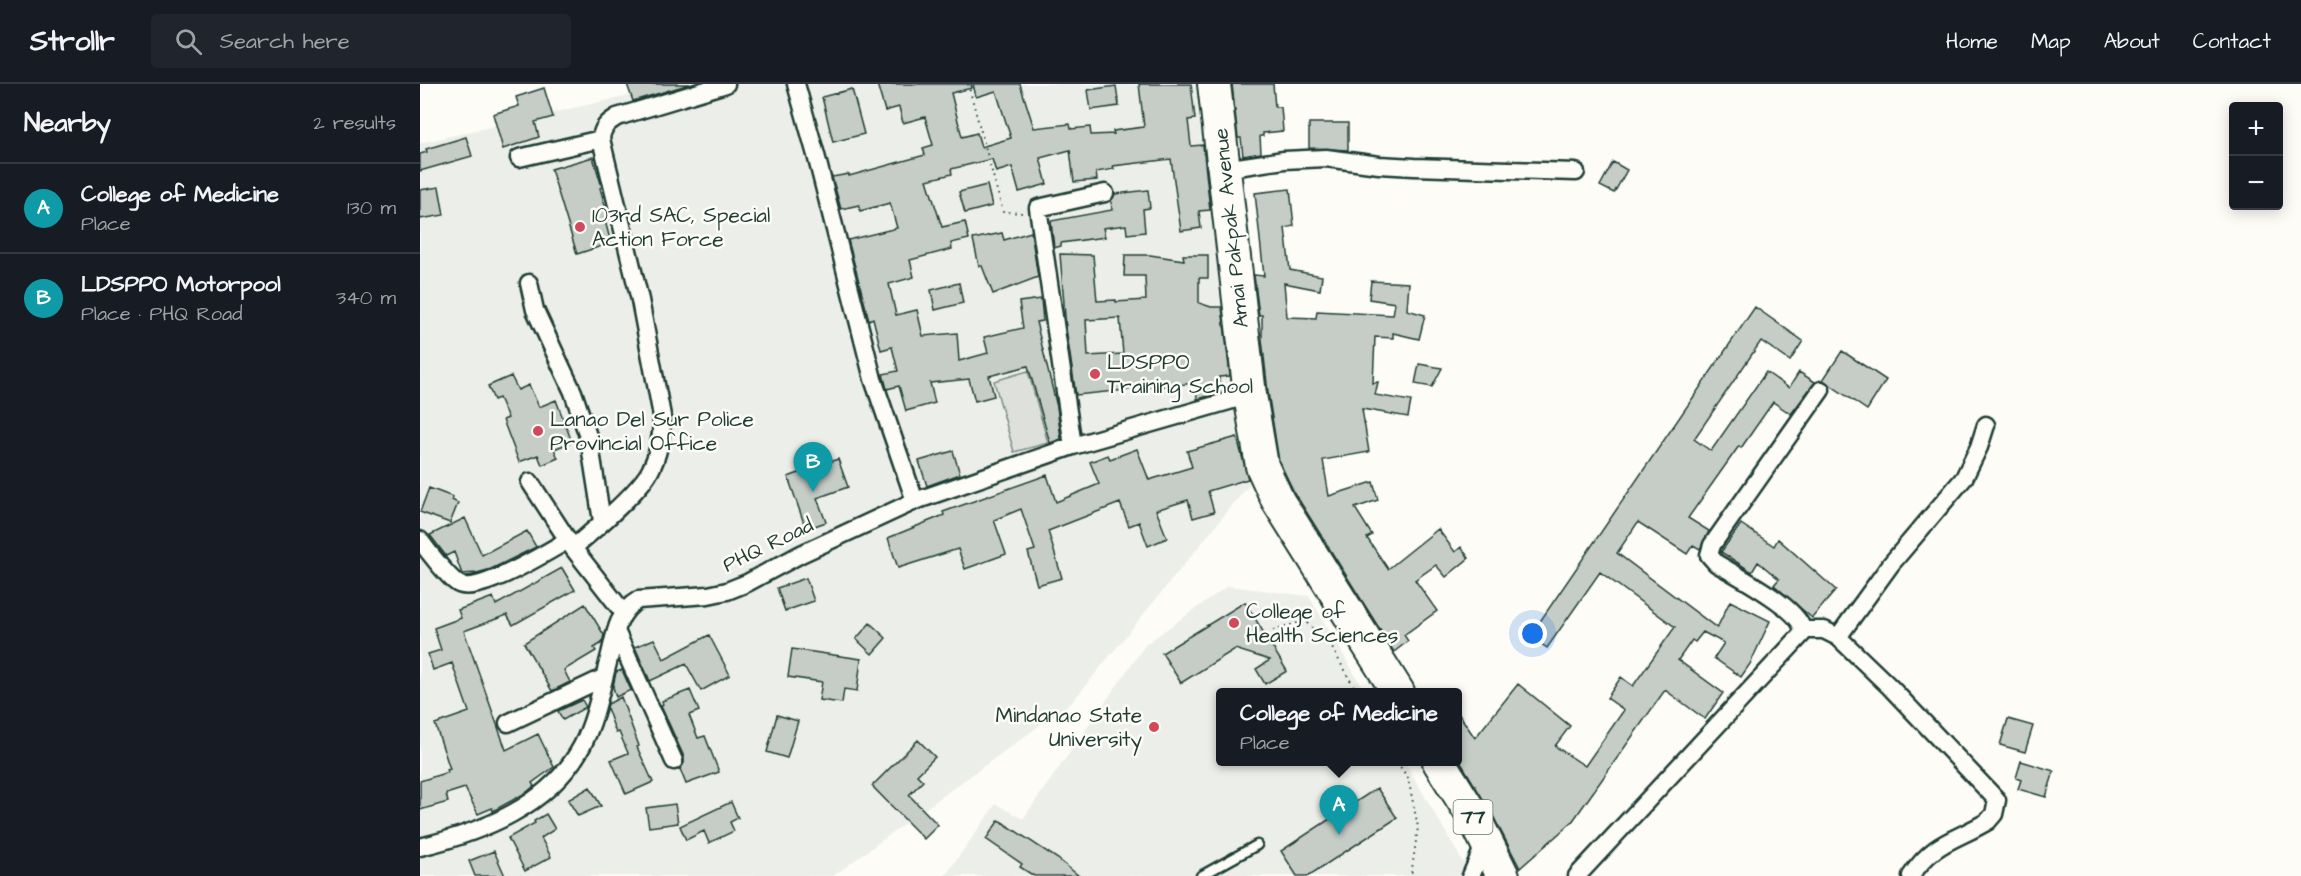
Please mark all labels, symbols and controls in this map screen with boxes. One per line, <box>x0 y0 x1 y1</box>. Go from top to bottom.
search box <box>151 14 571 68</box>
text: Strollr <box>30 22 115 61</box>
icon: search <box>172 25 205 58</box>
text: Search here <box>220 26 350 57</box>
text: Home <box>1946 27 1998 56</box>
text: Map <box>2031 27 2071 56</box>
text: About <box>2104 27 2160 56</box>
text: Contact <box>2193 27 2271 56</box>
map controls <box>2229 102 2283 210</box>
button: + <box>2229 102 2283 156</box>
text: Nearby <box>24 105 111 141</box>
text: 2 results <box>313 109 396 137</box>
street label: Amai Pakpak Avenue <box>1206 126 1257 329</box>
button: − <box>2229 156 2283 210</box>
text: College of Medicine <box>81 179 279 210</box>
text: A <box>37 194 50 222</box>
text: 130 m <box>347 194 396 222</box>
place label: 103rd SAC, Special Action Force <box>592 201 770 254</box>
text: Place <box>81 210 131 238</box>
marker: 103rd SAC, Special Action Force <box>573 220 587 234</box>
text: LDSPPO Motorpool <box>81 269 281 300</box>
text: B <box>36 284 51 312</box>
text: 340 m <box>336 284 396 312</box>
text: Place · PHQ Road <box>81 300 242 328</box>
place label: LDSPPO Training School <box>1107 348 1253 403</box>
marker: LDSPPO Training School <box>1088 367 1102 381</box>
place label: Lanao Del Sur Police Provincial Office <box>550 405 754 458</box>
marker: Lanao Del Sur Police Provincial Office <box>531 424 545 438</box>
pin: B <box>794 442 832 492</box>
street label: PHQ Road <box>718 510 818 579</box>
place label: College of Health Sciences <box>1246 597 1398 650</box>
marker: College of Health Sciences <box>1227 616 1241 630</box>
your location <box>1518 619 1547 648</box>
popup <box>1216 688 1462 766</box>
text: College of Medicine <box>1240 698 1438 729</box>
place label: Mindanao State University <box>996 701 1142 756</box>
marker: Mindanao State University <box>1147 720 1161 734</box>
text: Place <box>1240 729 1290 757</box>
pin: A <box>1320 786 1358 835</box>
road number: 77 <box>1454 800 1492 834</box>

